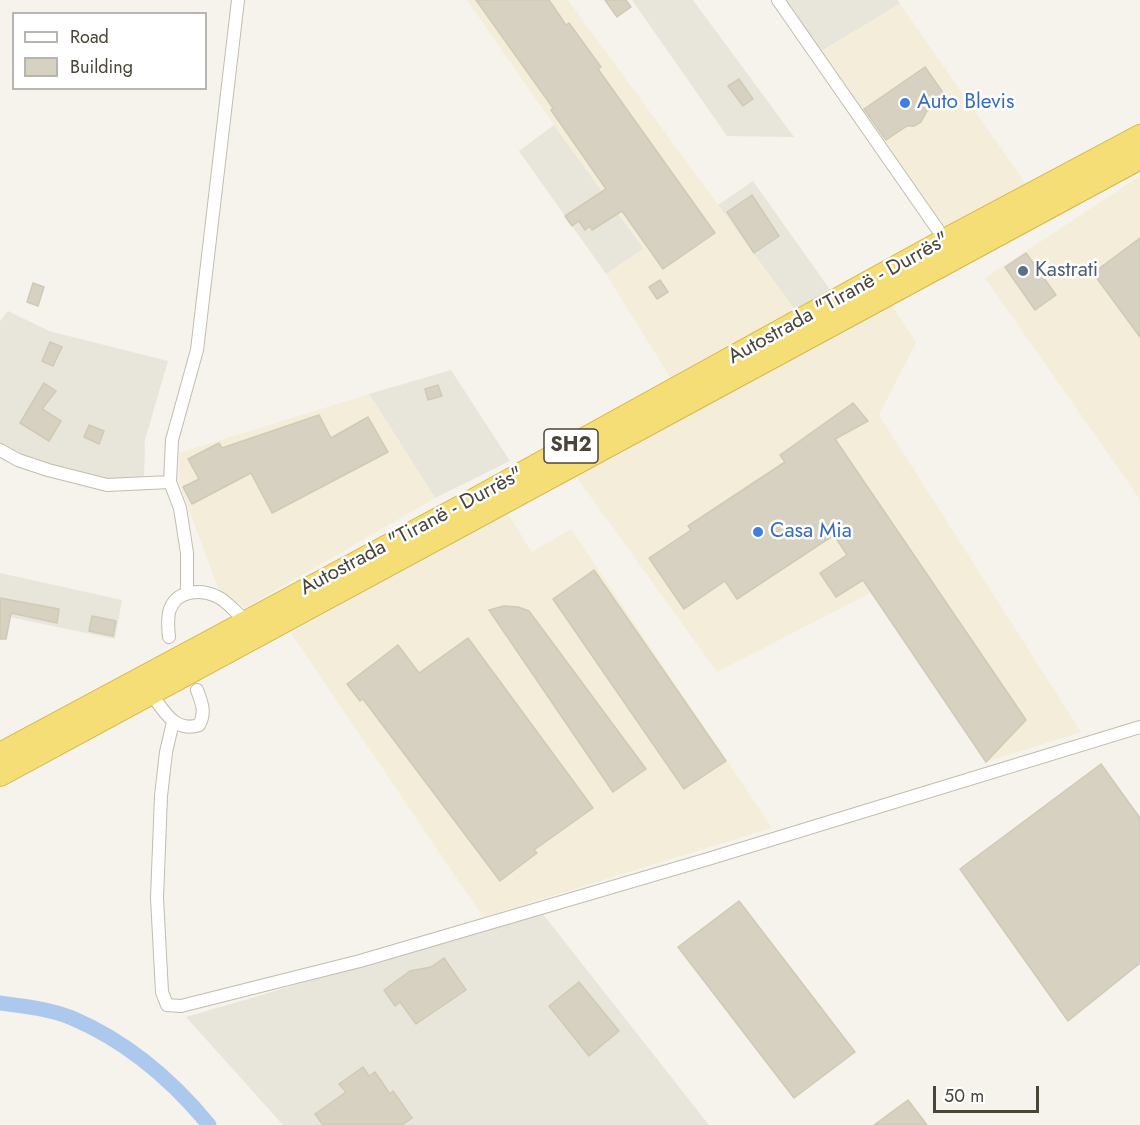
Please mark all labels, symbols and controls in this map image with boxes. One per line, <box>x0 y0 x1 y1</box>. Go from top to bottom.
legend <box>12 12 207 90</box>
text: Road <box>70 24 109 50</box>
text: Building <box>70 54 133 80</box>
place label: Auto Blevis <box>917 90 1014 116</box>
marker: Auto Blevis <box>898 96 912 110</box>
street label: Autostrada "Tiranë - Durrës" <box>724 228 954 370</box>
place label: Kastrati <box>1035 258 1098 284</box>
marker: Kastrati <box>1016 264 1030 278</box>
road number: SH2 <box>544 429 598 463</box>
street label: Autostrada "Tiranë - Durrës" <box>296 462 528 602</box>
place label: Casa Mia <box>770 519 852 545</box>
marker: Casa Mia <box>751 525 765 539</box>
scale bar <box>936 1074 1042 1112</box>
text: 50 m <box>944 1083 984 1109</box>

